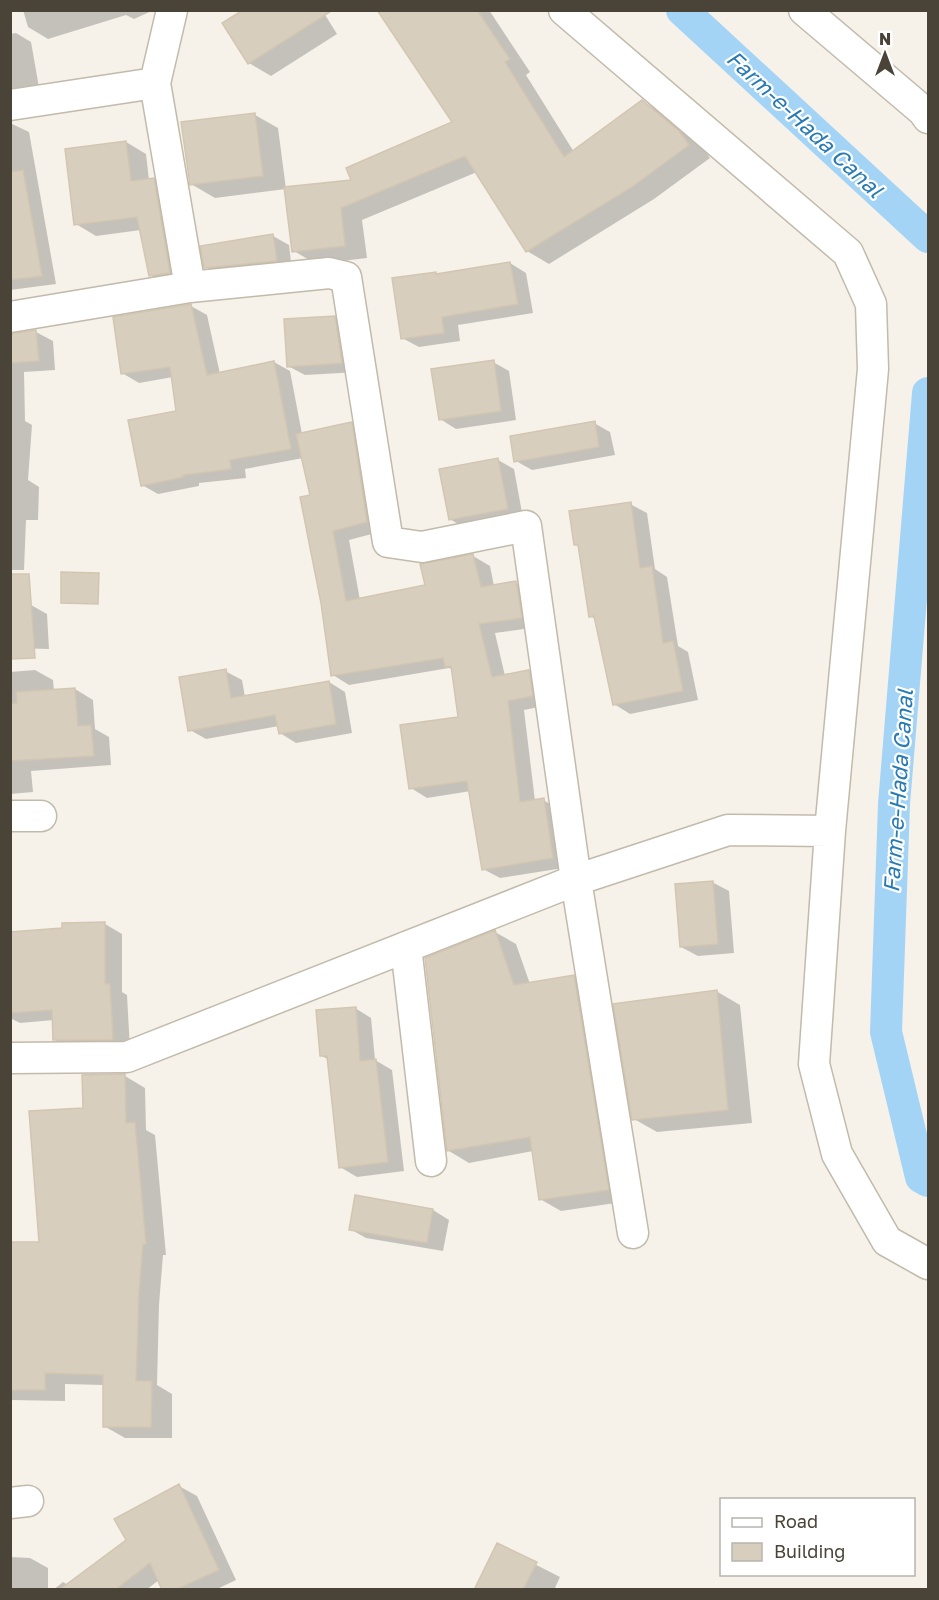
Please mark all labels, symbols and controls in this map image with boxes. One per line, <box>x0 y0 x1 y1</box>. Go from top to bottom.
north arrow <box>855 24 915 84</box>
text: N <box>879 29 891 49</box>
water label: Farm-e-Hada Canal <box>722 44 890 204</box>
water label: Farm-e-Hada Canal <box>877 688 918 893</box>
legend <box>720 1498 915 1576</box>
text: Road <box>774 1510 818 1532</box>
text: Building <box>774 1540 845 1562</box>

